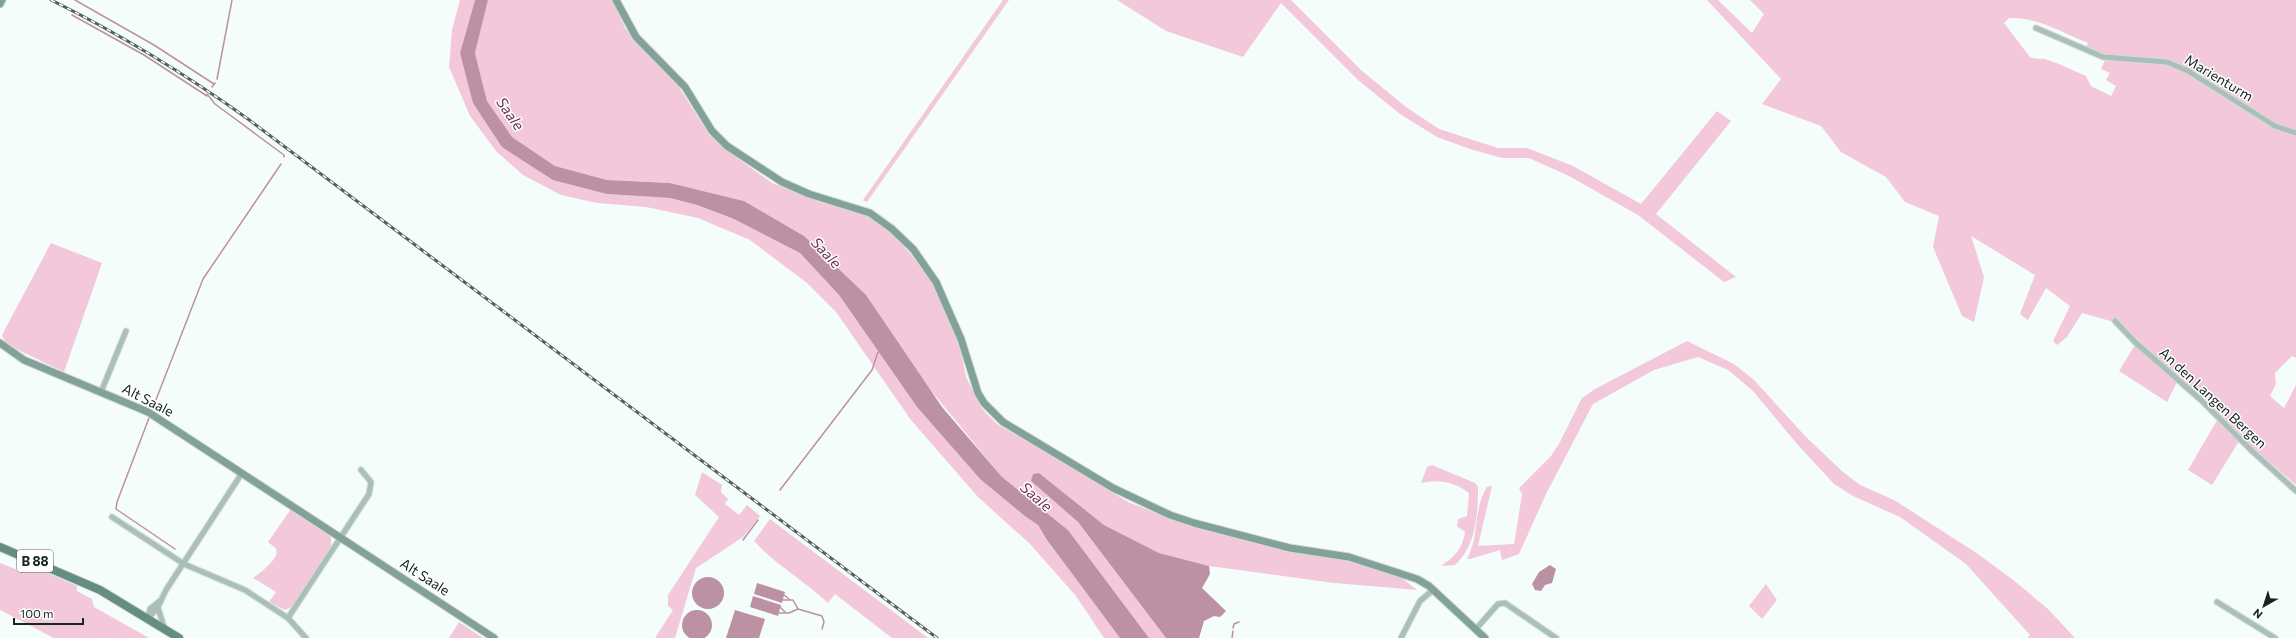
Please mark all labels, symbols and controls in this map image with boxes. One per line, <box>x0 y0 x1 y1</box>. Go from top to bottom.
street label: Marienturm <box>2182 51 2256 105</box>
water label: Saale <box>493 93 529 133</box>
water label: Saale <box>808 233 846 272</box>
street label: An den Langen Bergen <box>2156 344 2270 452</box>
street label: Alt Saale <box>120 379 177 420</box>
water label: Saale <box>1017 478 1056 515</box>
road number: B 88 <box>17 550 53 572</box>
street label: Alt Saale <box>397 554 453 599</box>
north arrow <box>2244 586 2284 626</box>
scale bar <box>14 600 83 626</box>
text: 100 m <box>20 606 54 620</box>
text: N <box>2250 607 2265 622</box>

